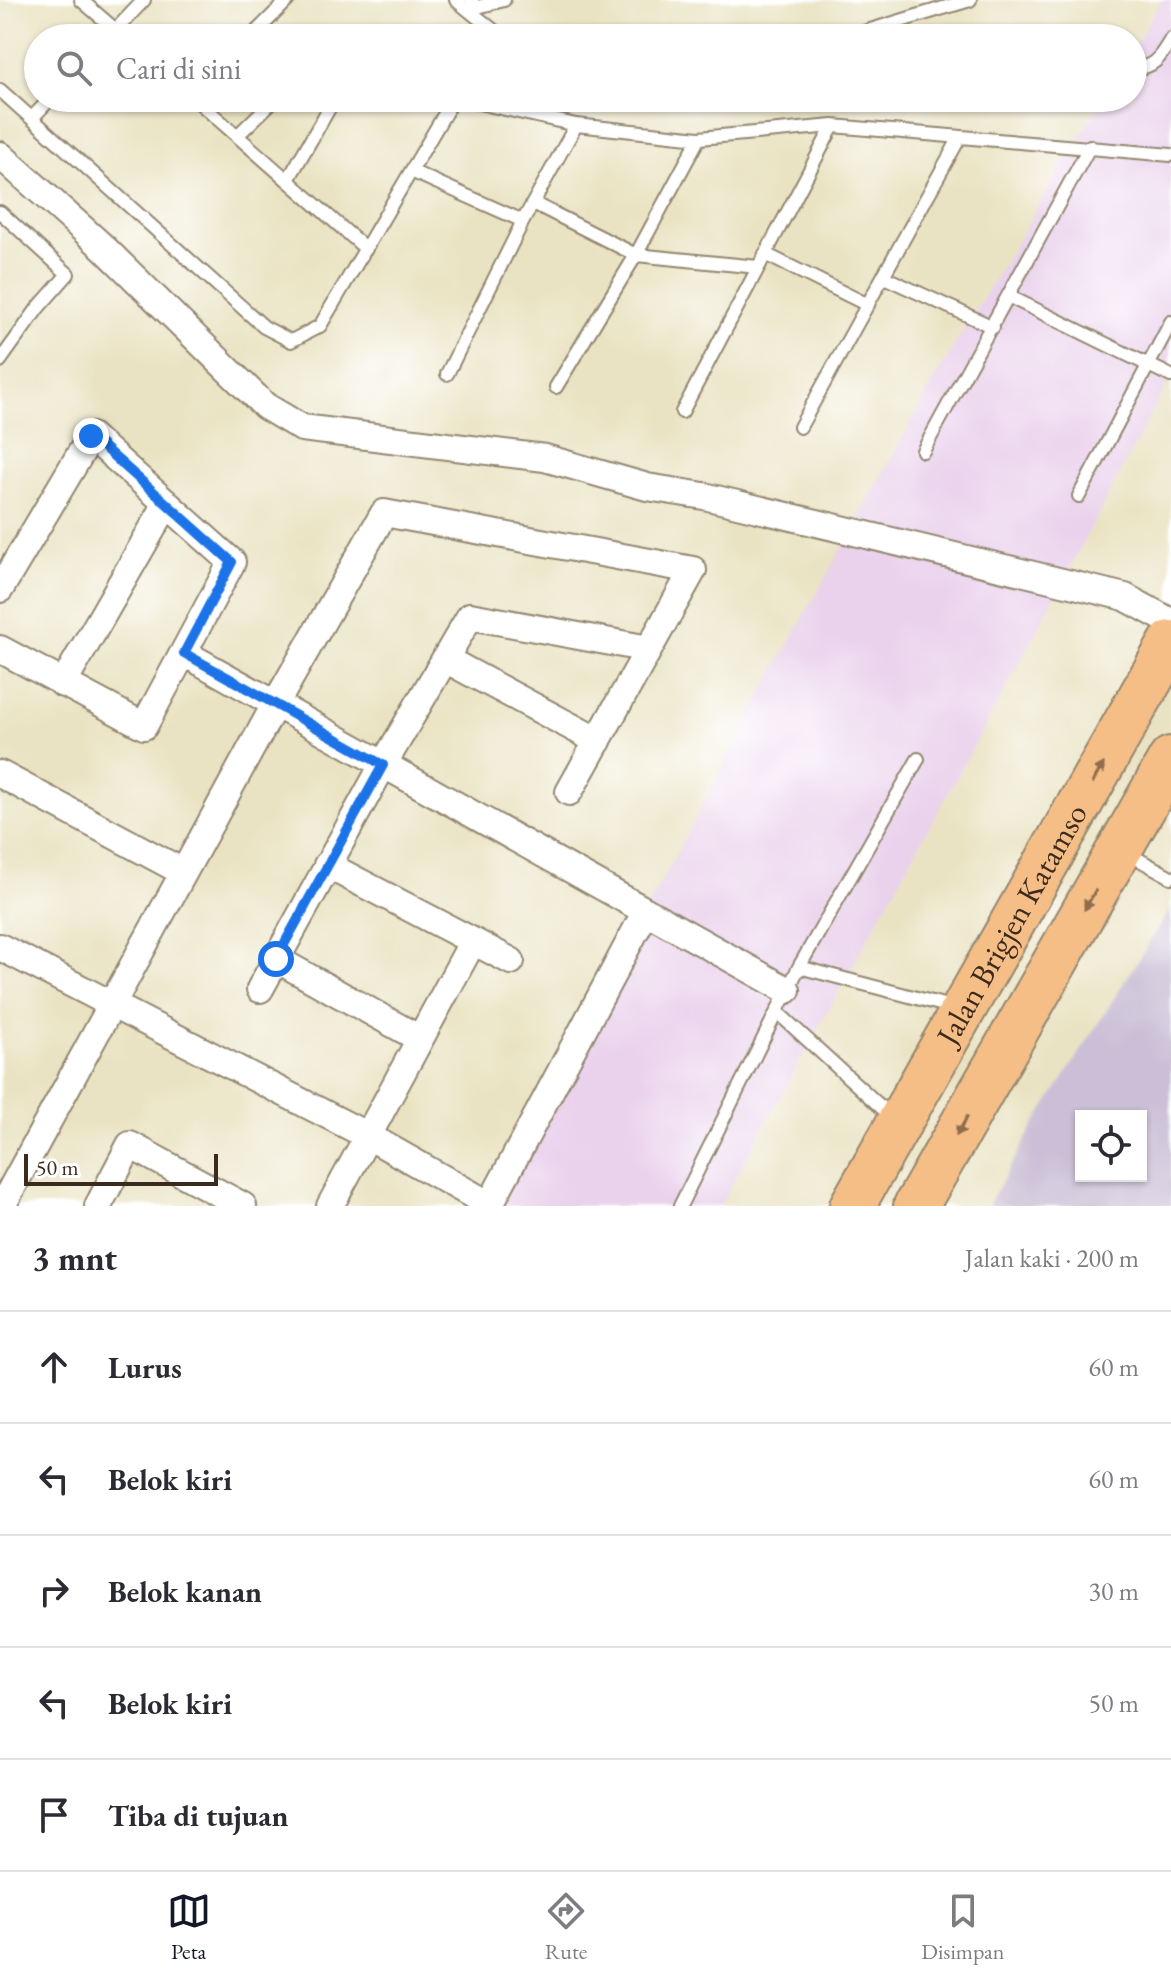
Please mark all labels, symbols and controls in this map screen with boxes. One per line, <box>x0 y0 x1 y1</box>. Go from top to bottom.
search box <box>24 24 1147 112</box>
icon: search <box>52 46 96 90</box>
text: Cari di sini <box>116 49 241 88</box>
route end <box>73 418 109 454</box>
one-way arrow <box>1091 762 1105 784</box>
street label: Jalan Brigjen Katamso <box>925 796 1097 1055</box>
one-way arrow <box>1083 888 1097 911</box>
route start <box>258 941 294 977</box>
map controls <box>1075 1110 1147 1182</box>
button: locate <box>1075 1110 1147 1182</box>
one-way arrow <box>955 1115 969 1137</box>
scale bar <box>24 1150 218 1186</box>
text: 50 m <box>36 1153 79 1182</box>
text: 3 mnt <box>32 1236 117 1280</box>
text: Jalan kaki · 200 m <box>965 1241 1139 1275</box>
icon: ahead <box>32 1345 76 1389</box>
text: Lurus <box>108 1348 182 1387</box>
text: 60 m <box>1089 1350 1139 1384</box>
icon: left <box>32 1457 76 1501</box>
text: Belok kiri <box>108 1460 232 1499</box>
text: 60 m <box>1089 1462 1139 1496</box>
icon: right <box>32 1569 76 1613</box>
text: Belok kanan <box>108 1572 262 1611</box>
text: 30 m <box>1089 1574 1139 1608</box>
icon: left <box>32 1681 76 1725</box>
text: Belok kiri <box>108 1684 232 1723</box>
text: 50 m <box>1089 1686 1139 1720</box>
icon: arrive <box>32 1793 76 1837</box>
text: Tiba di tujuan <box>108 1796 288 1835</box>
tab: Peta <box>167 1889 211 1966</box>
tab: Rute <box>544 1889 588 1966</box>
tab: Disimpan <box>921 1889 1004 1966</box>

